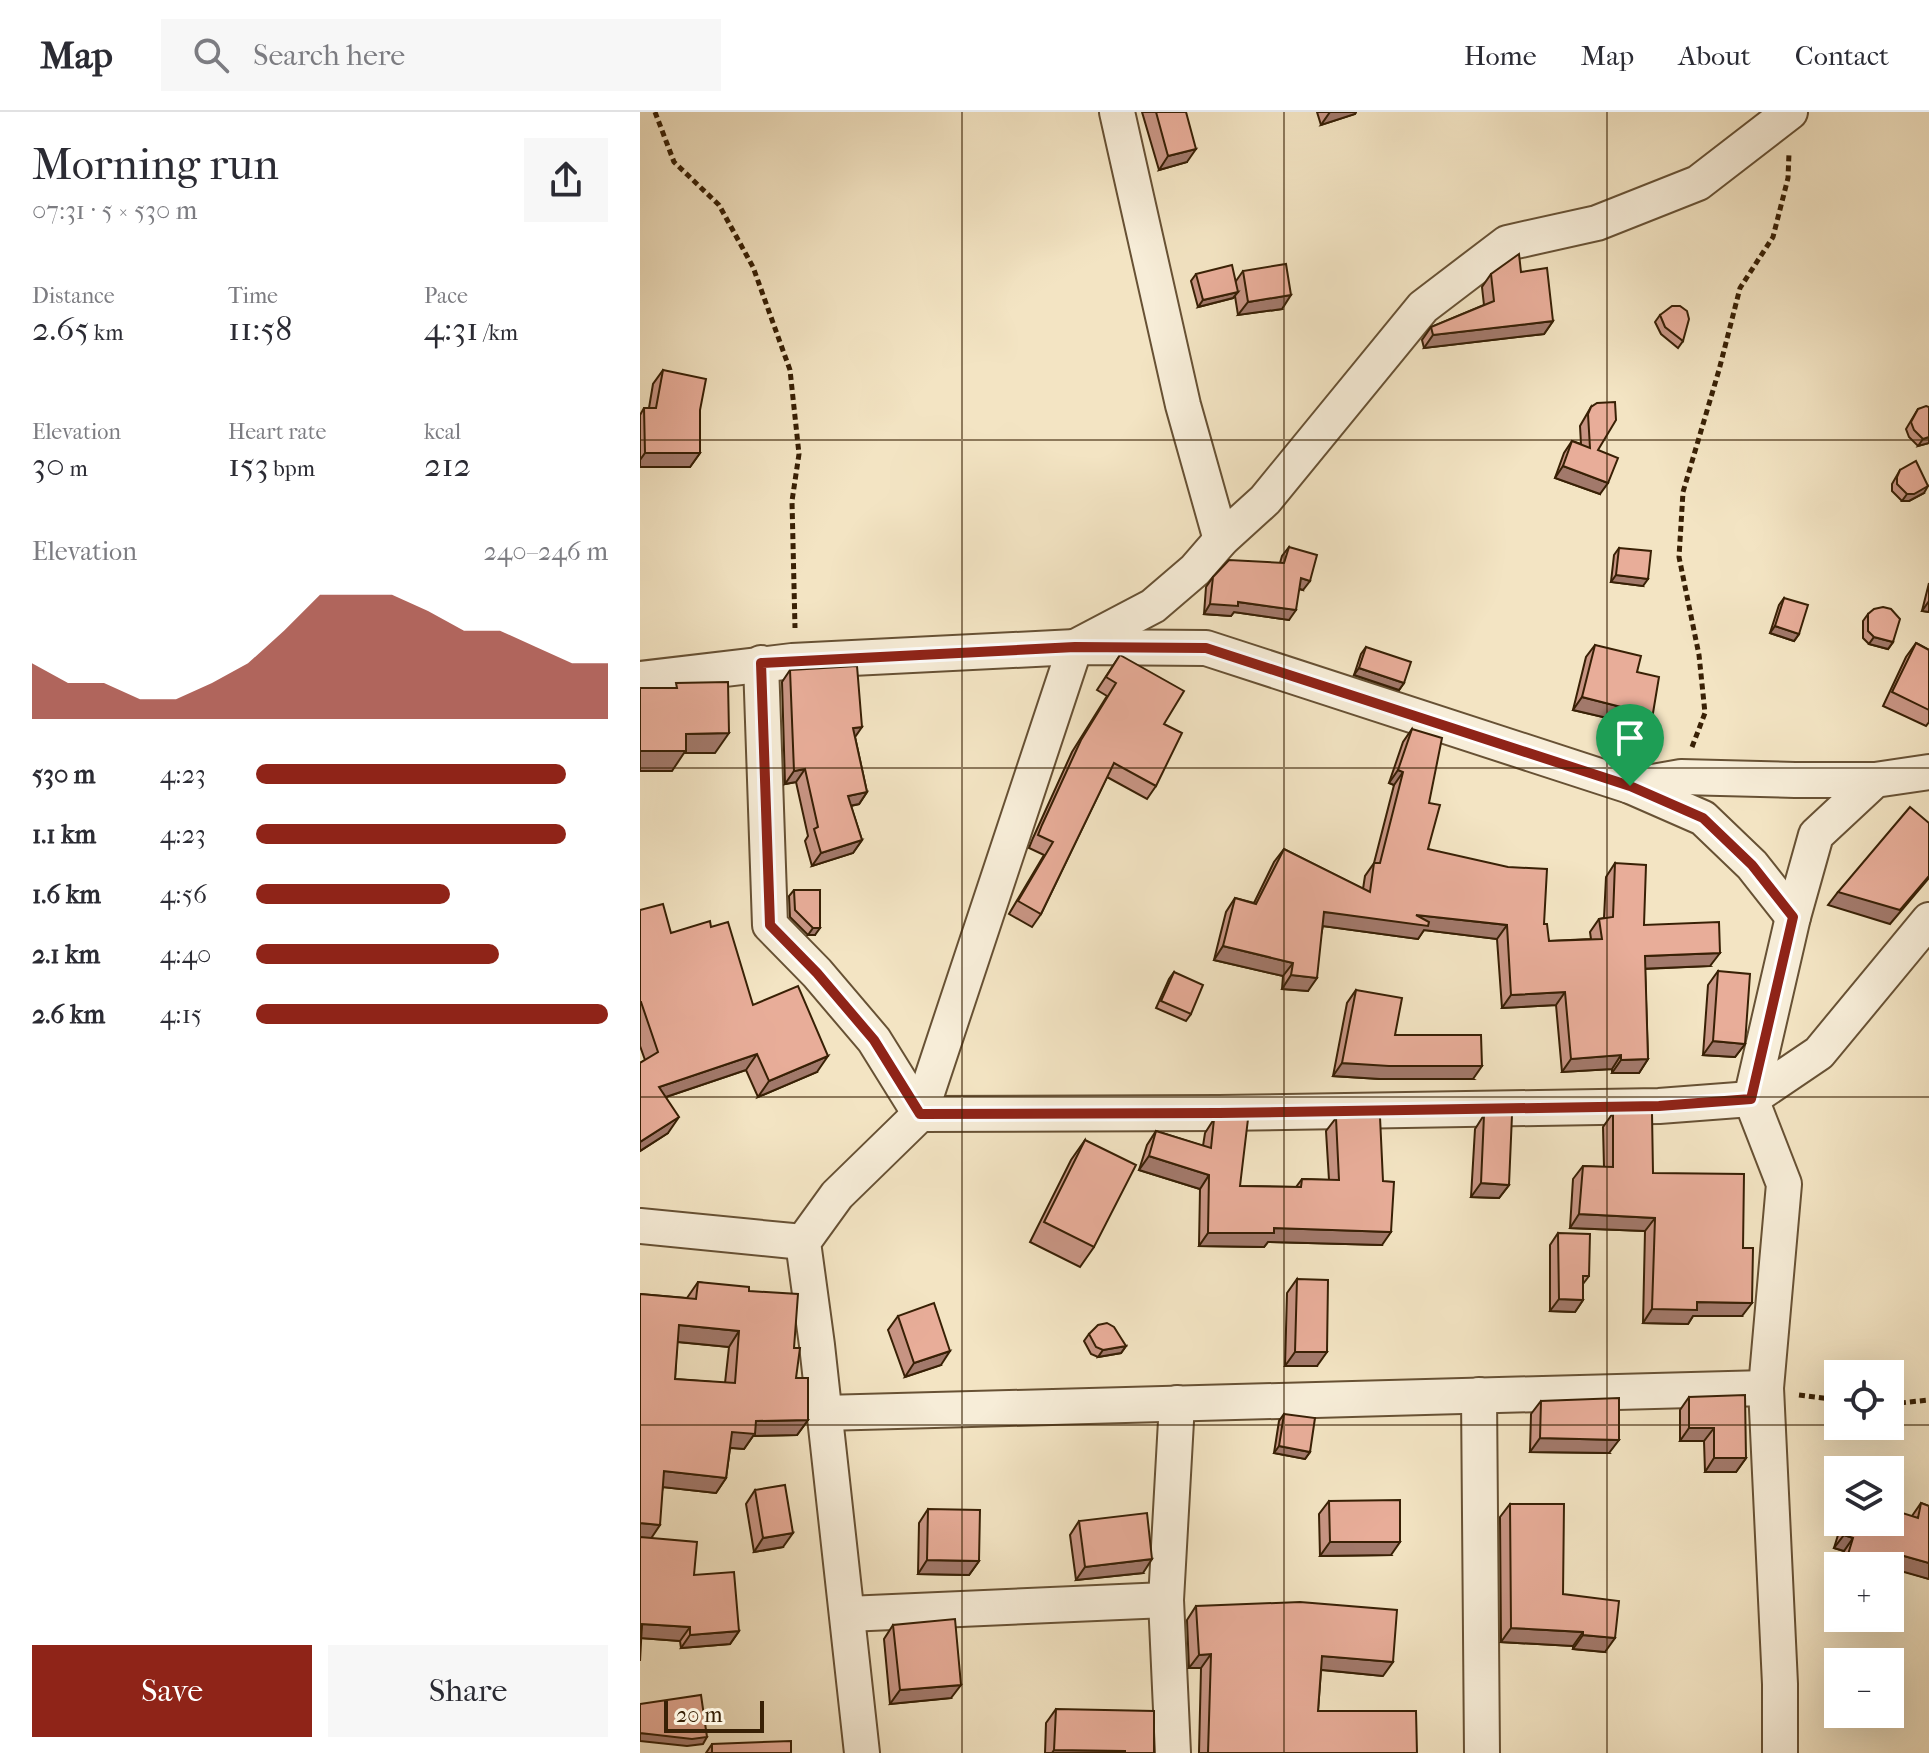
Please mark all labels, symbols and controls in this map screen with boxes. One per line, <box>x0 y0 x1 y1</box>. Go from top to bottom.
search box <box>161 19 721 91</box>
text: Map <box>40 33 113 78</box>
icon: search <box>189 33 233 77</box>
text: Search here <box>253 38 405 73</box>
text: Home <box>1464 39 1537 72</box>
text: Map <box>1581 39 1634 72</box>
text: About <box>1678 39 1751 72</box>
text: Contact <box>1795 39 1889 72</box>
button: share <box>524 138 608 222</box>
text: Morning run <box>32 139 279 190</box>
text: 07:31 · 5 × 530 m <box>32 195 197 226</box>
text: Distance <box>32 283 115 309</box>
text: Time <box>228 283 278 309</box>
text: Pace <box>424 283 468 309</box>
text: 2.65 <box>32 309 89 349</box>
text: 11:58 <box>228 309 292 349</box>
text: 4:31 <box>424 309 478 349</box>
text: km <box>89 320 123 346</box>
text: /km <box>478 320 518 346</box>
text: Elevation <box>32 419 121 445</box>
text: Heart rate <box>228 419 327 445</box>
text: kcal <box>424 419 461 445</box>
text: 30 <box>32 445 65 485</box>
text: 153 <box>228 445 269 485</box>
text: 212 <box>424 445 471 485</box>
text: m <box>65 456 88 482</box>
text: bpm <box>269 456 315 482</box>
text: Elevation <box>32 536 137 567</box>
text: 240–246 m <box>484 536 608 567</box>
pin <box>1596 704 1664 786</box>
icon: arrive <box>1608 716 1652 760</box>
text: 530 m <box>32 759 95 790</box>
text: 4:23 <box>160 759 206 790</box>
text: 1.1 km <box>32 819 96 850</box>
text: 4:23 <box>160 819 206 850</box>
text: 1.6 km <box>32 879 101 910</box>
text: 4:56 <box>160 879 207 910</box>
text: 2.1 km <box>32 939 100 970</box>
text: 4:40 <box>160 939 211 970</box>
text: 2.6 km <box>32 999 105 1030</box>
text: 4:15 <box>160 999 202 1030</box>
map controls <box>1824 1360 1904 1728</box>
button: locate <box>1824 1360 1904 1440</box>
button: layers <box>1824 1456 1904 1536</box>
button: + <box>1824 1552 1904 1632</box>
button: Save <box>32 1645 312 1737</box>
button: Share <box>328 1645 608 1737</box>
button: − <box>1824 1648 1904 1728</box>
scale bar <box>664 1697 764 1733</box>
text: 20 m <box>676 1702 722 1728</box>

